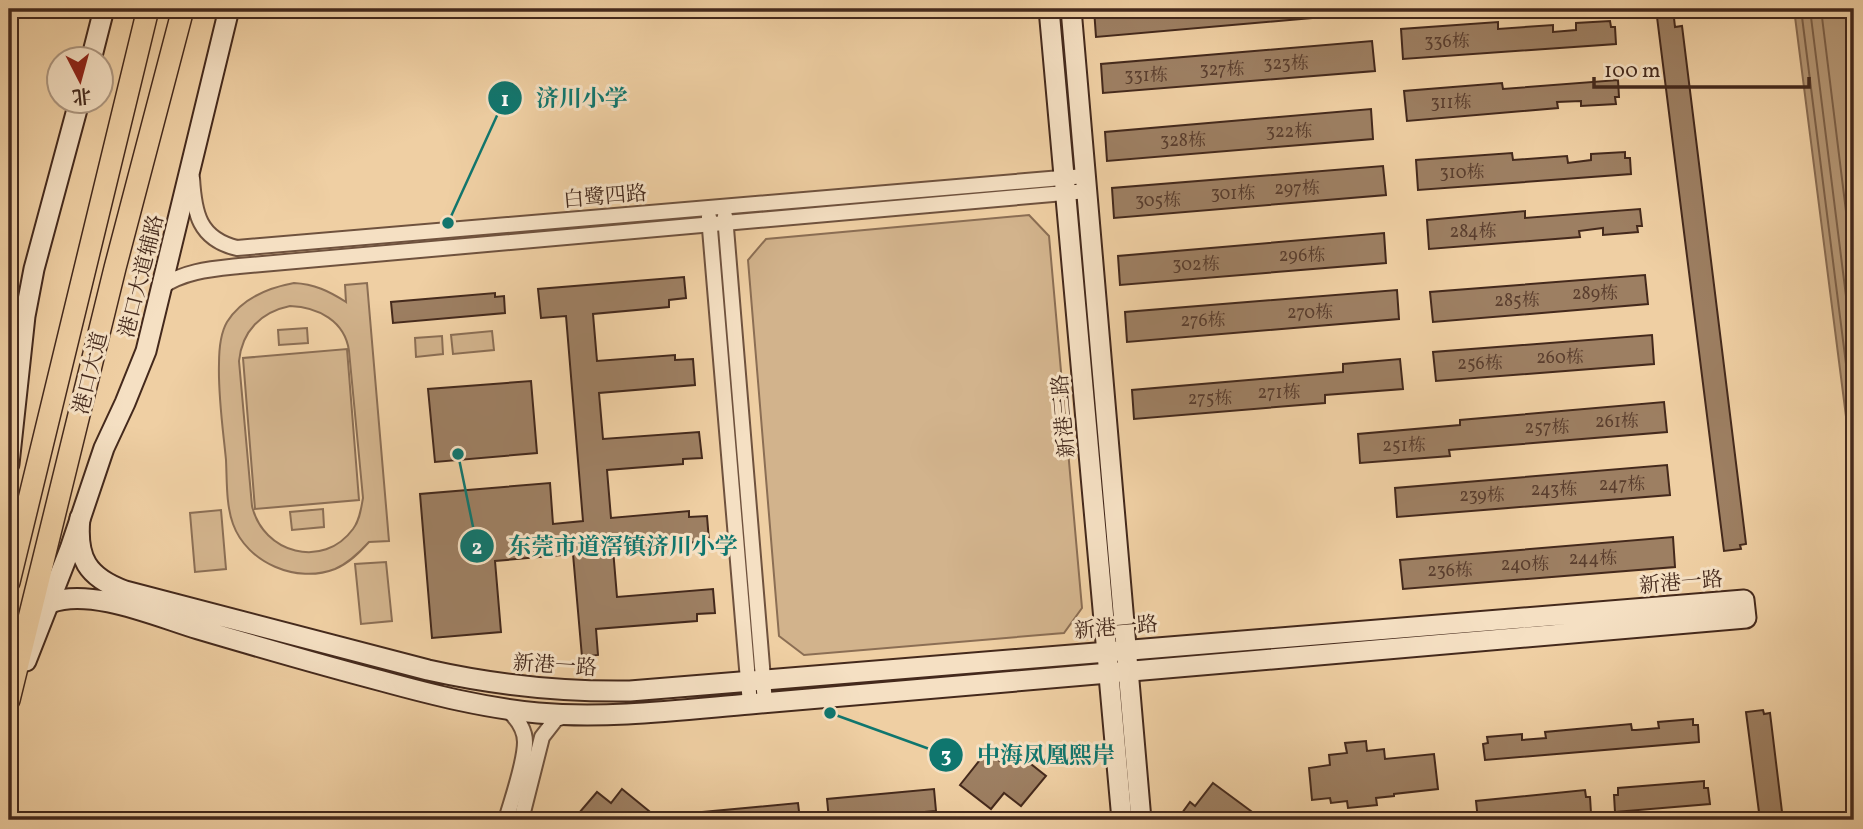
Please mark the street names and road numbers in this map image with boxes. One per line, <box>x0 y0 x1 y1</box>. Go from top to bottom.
street label: 白鹭四路 <box>562 179 648 216</box>
street label: 港口大道辅路 <box>113 212 172 341</box>
street label: 港口大道 <box>67 329 116 418</box>
street label: 新港三路 <box>1046 373 1083 459</box>
street label: 新港一路 <box>1638 565 1724 602</box>
street label: 新港一路 <box>1073 610 1159 647</box>
street label: 新港一路 <box>512 649 598 684</box>

